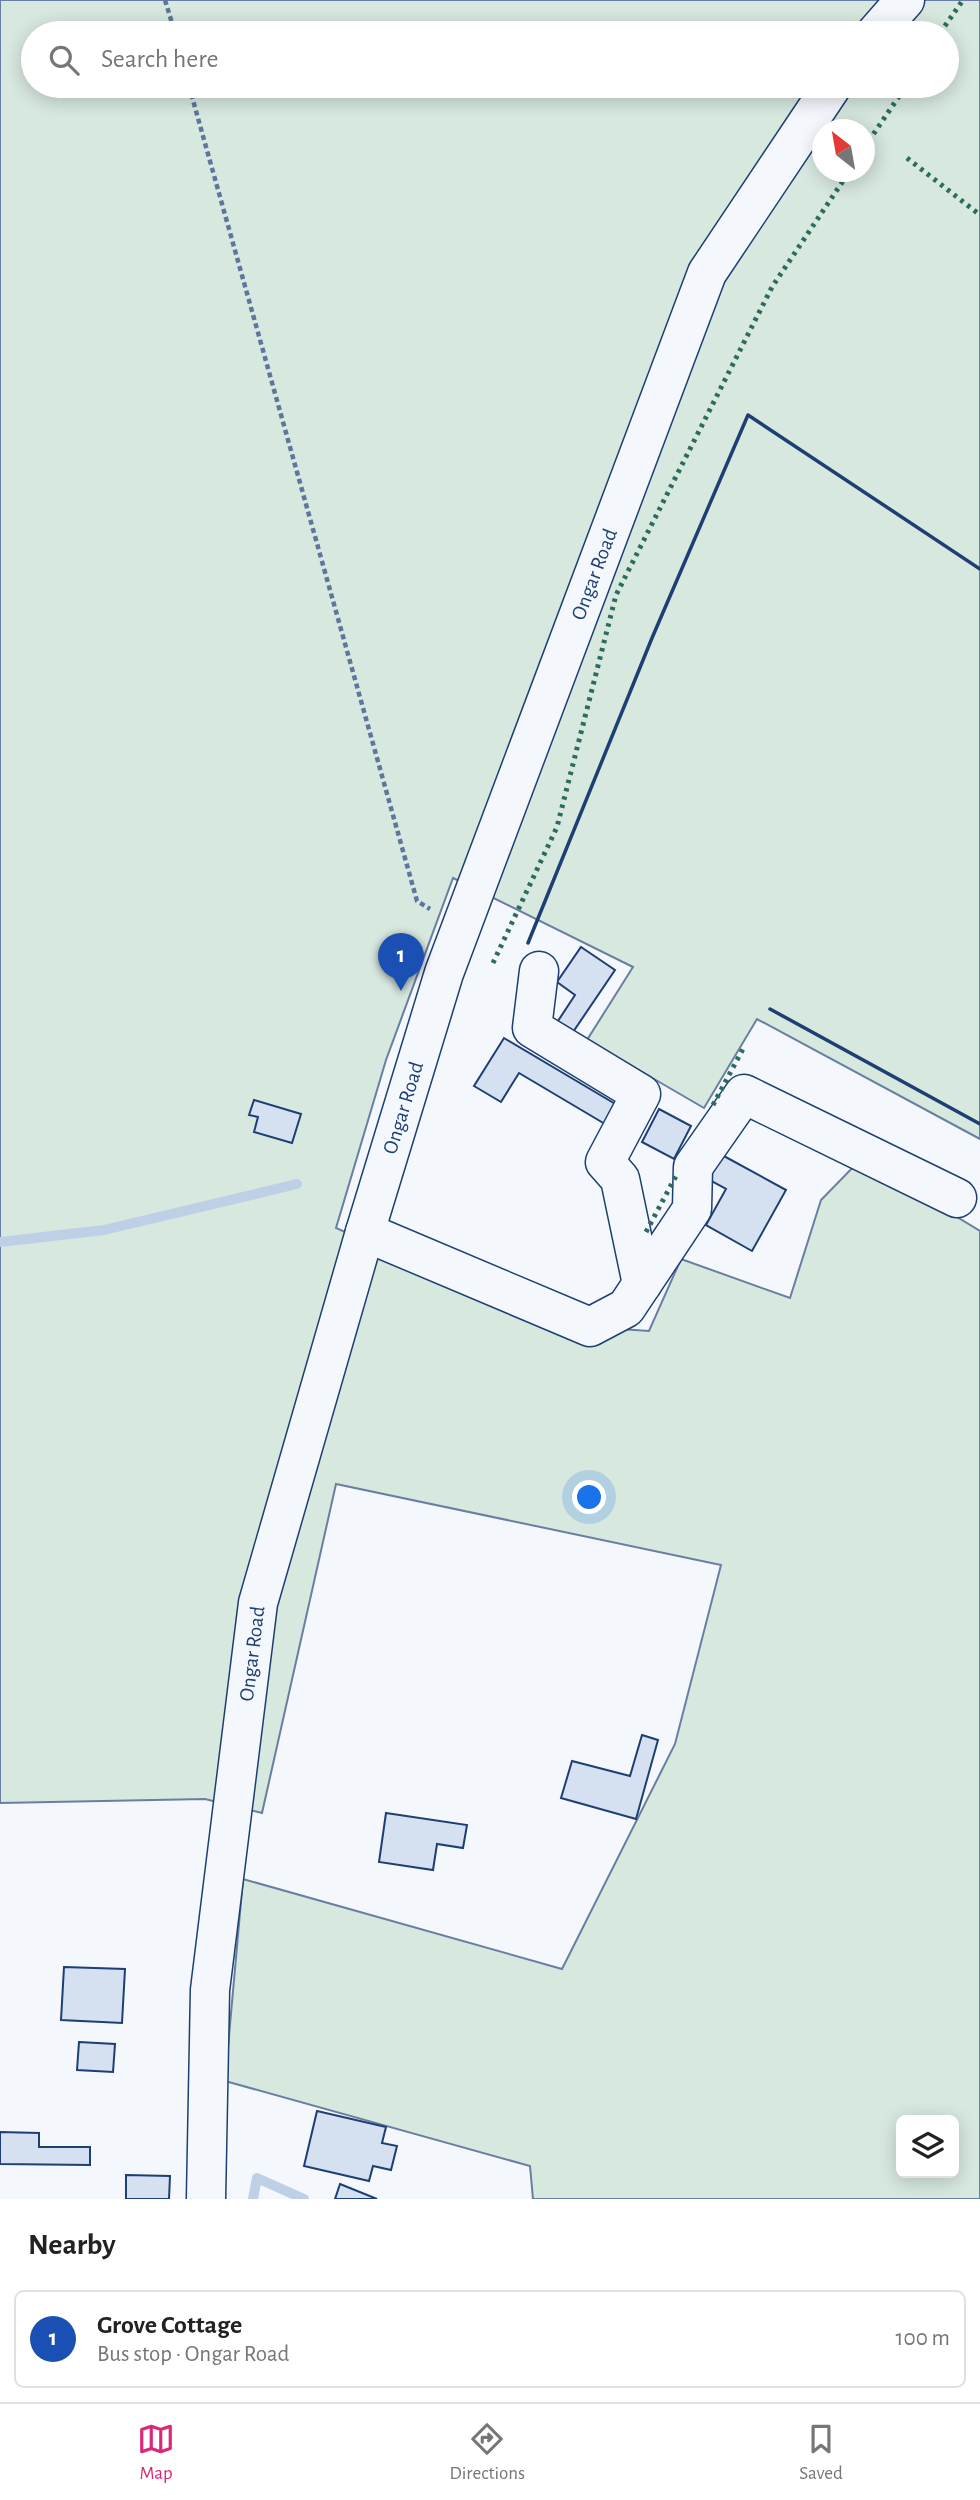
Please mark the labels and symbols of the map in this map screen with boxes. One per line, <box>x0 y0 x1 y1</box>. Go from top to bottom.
north arrow <box>812 119 875 182</box>
street label: Ongar Road <box>568 526 621 623</box>
pin: 1 <box>378 933 424 991</box>
street label: Ongar Road <box>379 1059 427 1157</box>
your location <box>572 1480 606 1514</box>
street label: Ongar Road <box>236 1605 269 1702</box>

